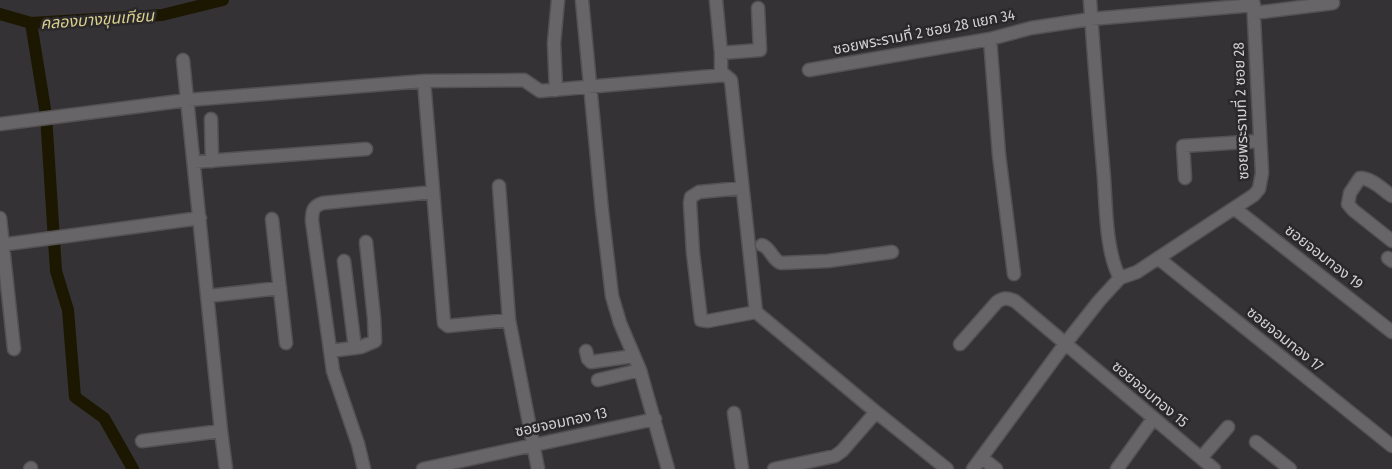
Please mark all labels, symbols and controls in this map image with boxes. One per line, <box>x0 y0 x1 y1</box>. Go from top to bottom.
street label: ซอยพระรามที่ 2 ซอย 28 แยก 34 <box>831 4 1016 58</box>
water label: คลองบางขุนเทียน <box>40 6 156 34</box>
street label: ซอยพระรามที่ 2 ซอย 28 <box>1228 42 1252 180</box>
street label: ซอยจอมทอง 19 <box>1281 221 1367 293</box>
street label: ซอยจอมทอง 17 <box>1243 303 1327 375</box>
street label: ซอยจอมทอง 15 <box>1108 357 1192 431</box>
street label: ซอยจอมทอง 13 <box>513 403 609 441</box>

